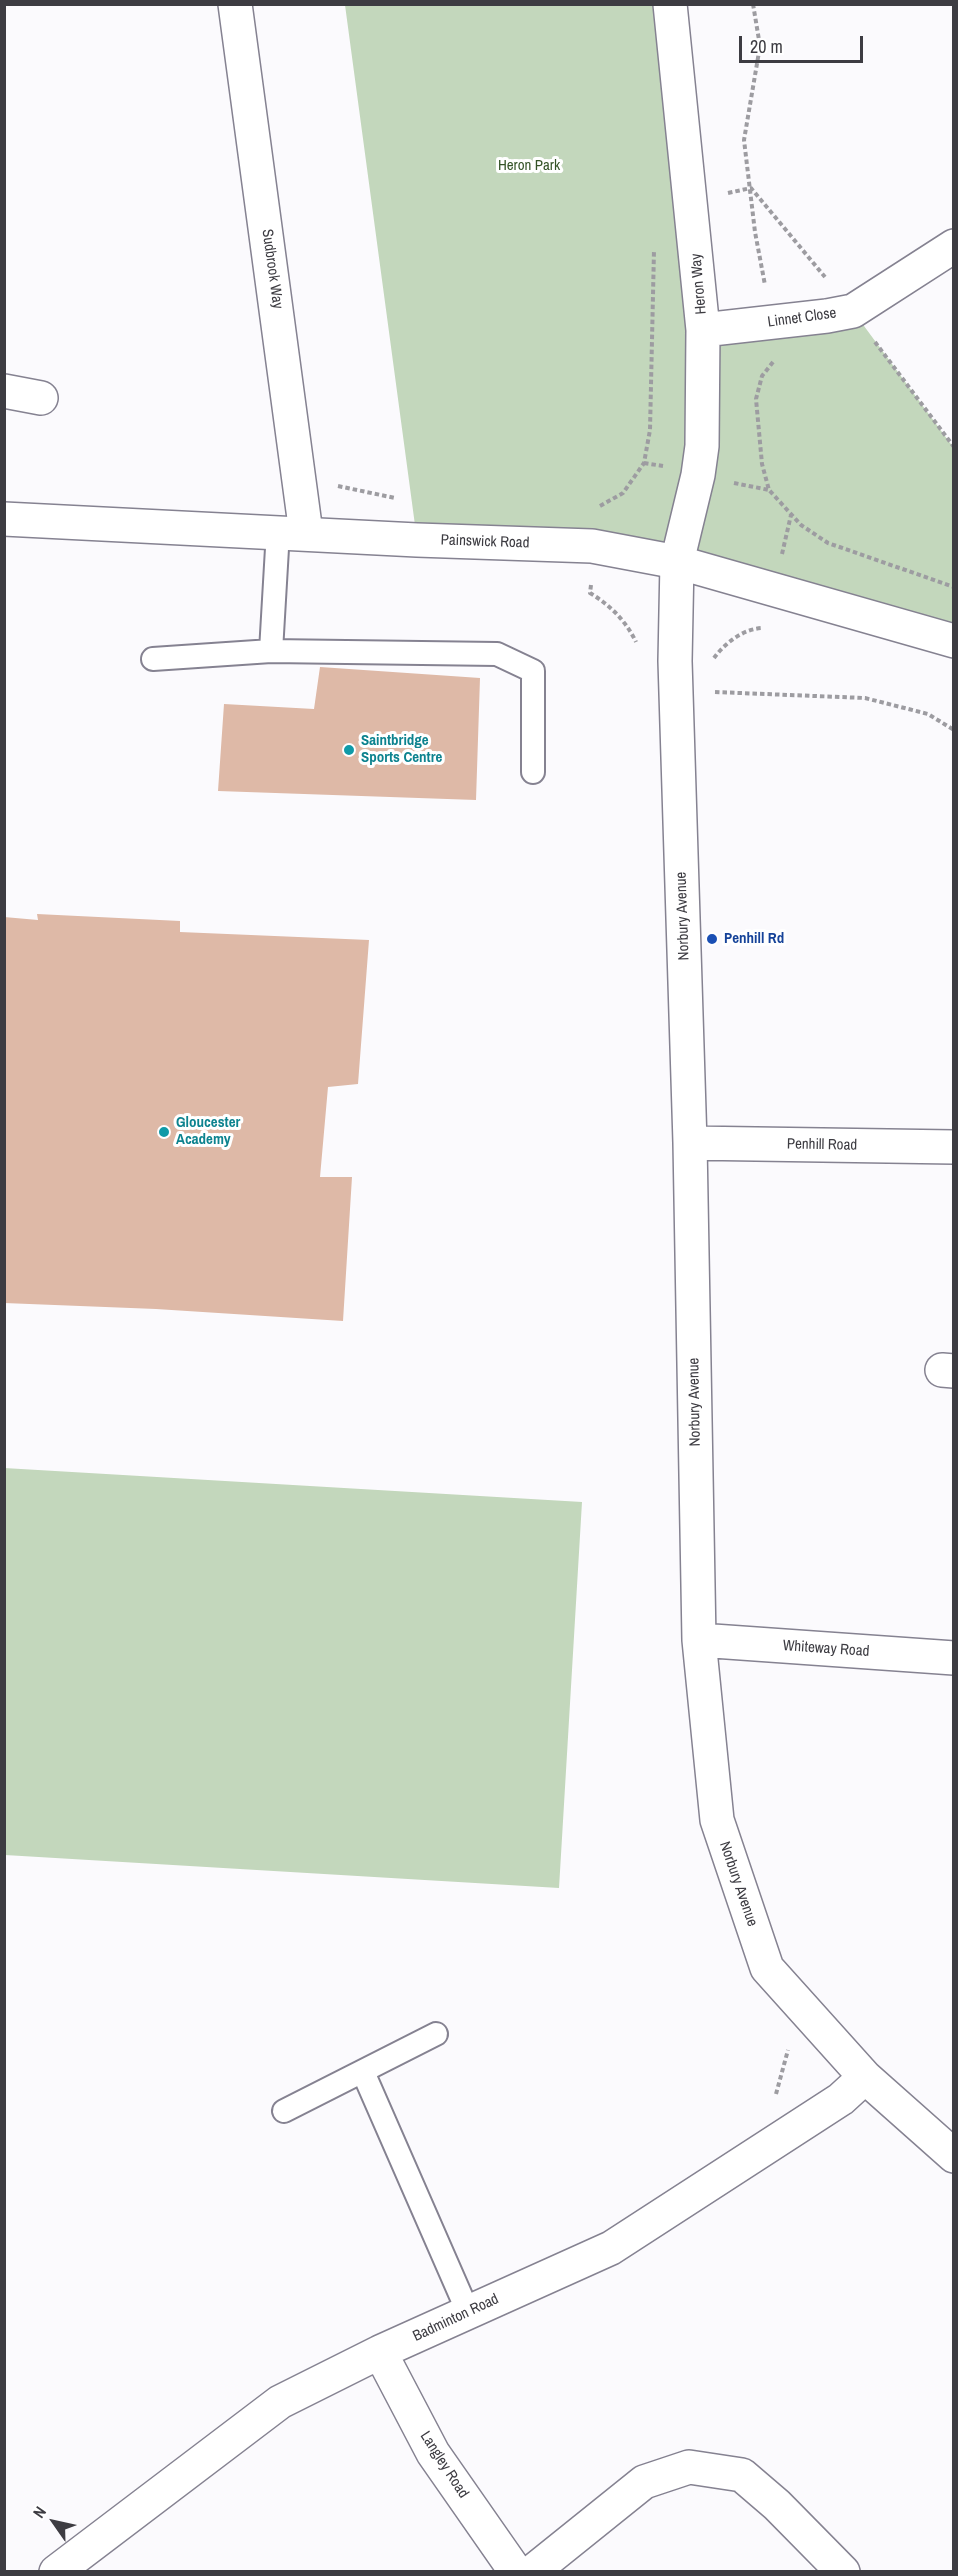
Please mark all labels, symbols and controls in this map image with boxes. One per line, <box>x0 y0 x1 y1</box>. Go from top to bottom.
scale bar <box>742 24 866 62</box>
text: 20 m <box>750 34 783 59</box>
park label: Heron Park <box>498 157 560 175</box>
street label: Sudbrook Way <box>258 228 286 310</box>
street label: Heron Way <box>687 253 711 315</box>
street label: Linnet Close <box>767 304 837 332</box>
street label: Painswick Road <box>440 531 530 553</box>
place label: Saintbridge Sports Centre <box>361 732 442 767</box>
marker: Saintbridge Sports Centre <box>342 743 356 757</box>
street label: Norbury Avenue <box>672 871 694 961</box>
place label: Penhill Rd <box>724 930 784 948</box>
marker: Penhill Rd <box>705 932 719 946</box>
place label: Gloucester Academy <box>176 1114 240 1149</box>
marker: Gloucester Academy <box>157 1125 171 1139</box>
street label: Penhill Road <box>787 1135 857 1155</box>
street label: Norbury Avenue <box>685 1358 705 1446</box>
street label: Whiteway Road <box>782 1637 870 1661</box>
street label: Norbury Avenue <box>715 1839 761 1929</box>
street label: Badminton Road <box>410 2290 502 2346</box>
street label: Langley Road <box>416 2428 472 2502</box>
north arrow <box>24 2492 84 2552</box>
text: N <box>27 2502 51 2522</box>

